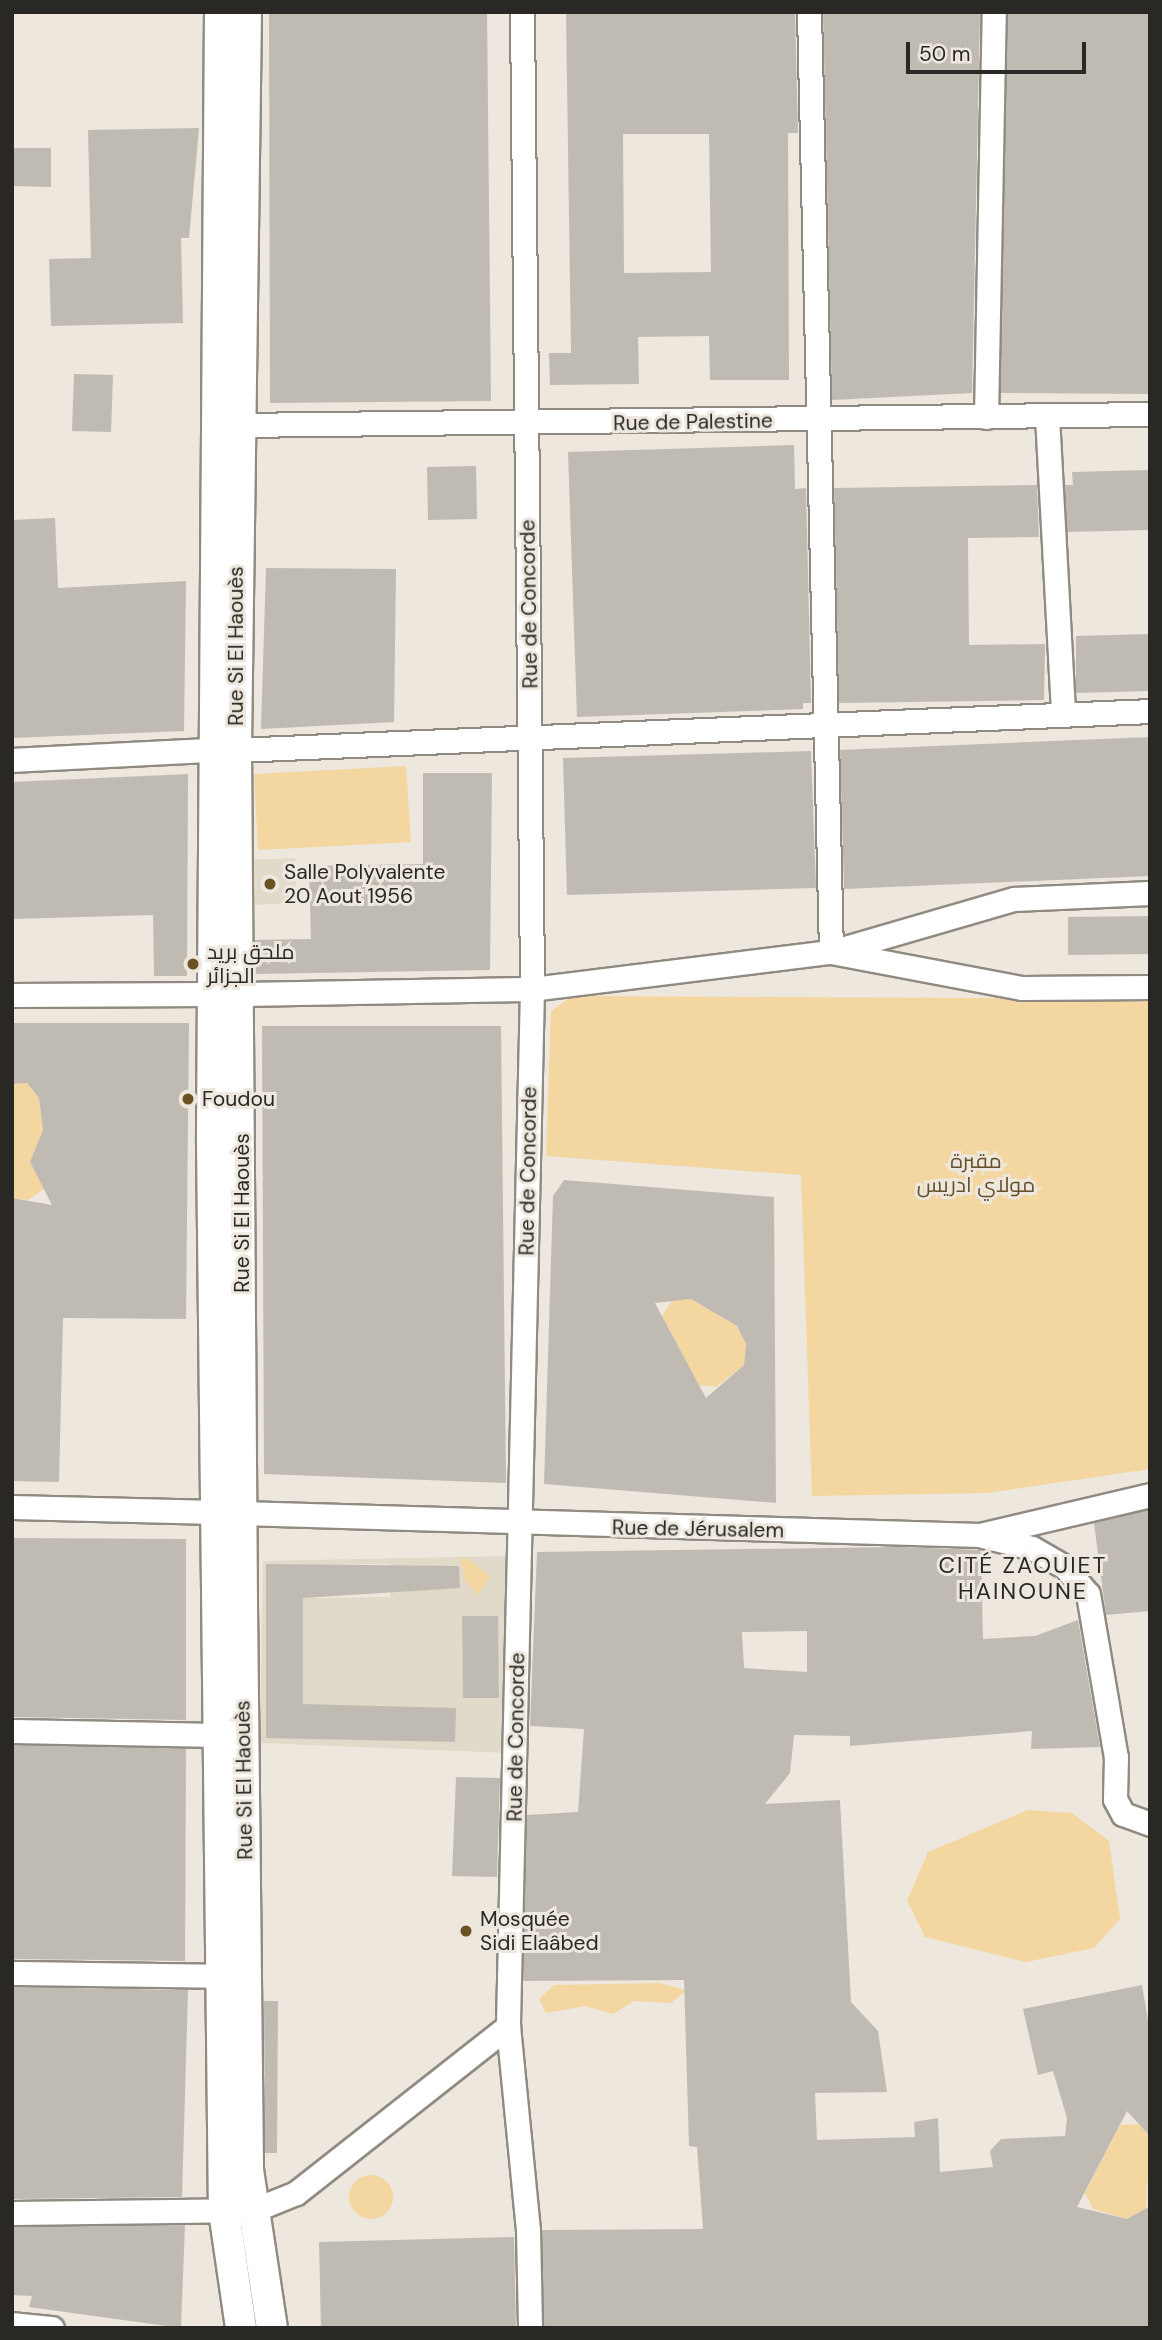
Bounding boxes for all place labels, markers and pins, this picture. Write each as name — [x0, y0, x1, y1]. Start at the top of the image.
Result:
place label: Salle Polyvalente 20 Aout 1956 — [284, 859, 445, 909]
marker: Salle Polyvalente 20 Aout 1956 — [262, 876, 278, 892]
place label: ملحق بريد الجزائر — [207, 939, 294, 989]
marker: ملحق بريد الجزائر — [185, 956, 201, 972]
place label: Foudou — [202, 1086, 275, 1112]
marker: Foudou — [180, 1091, 196, 1107]
place label: Mosquée Sidi Elaâbed — [480, 1906, 599, 1956]
marker: Mosquée Sidi Elaâbed — [458, 1923, 474, 1939]

